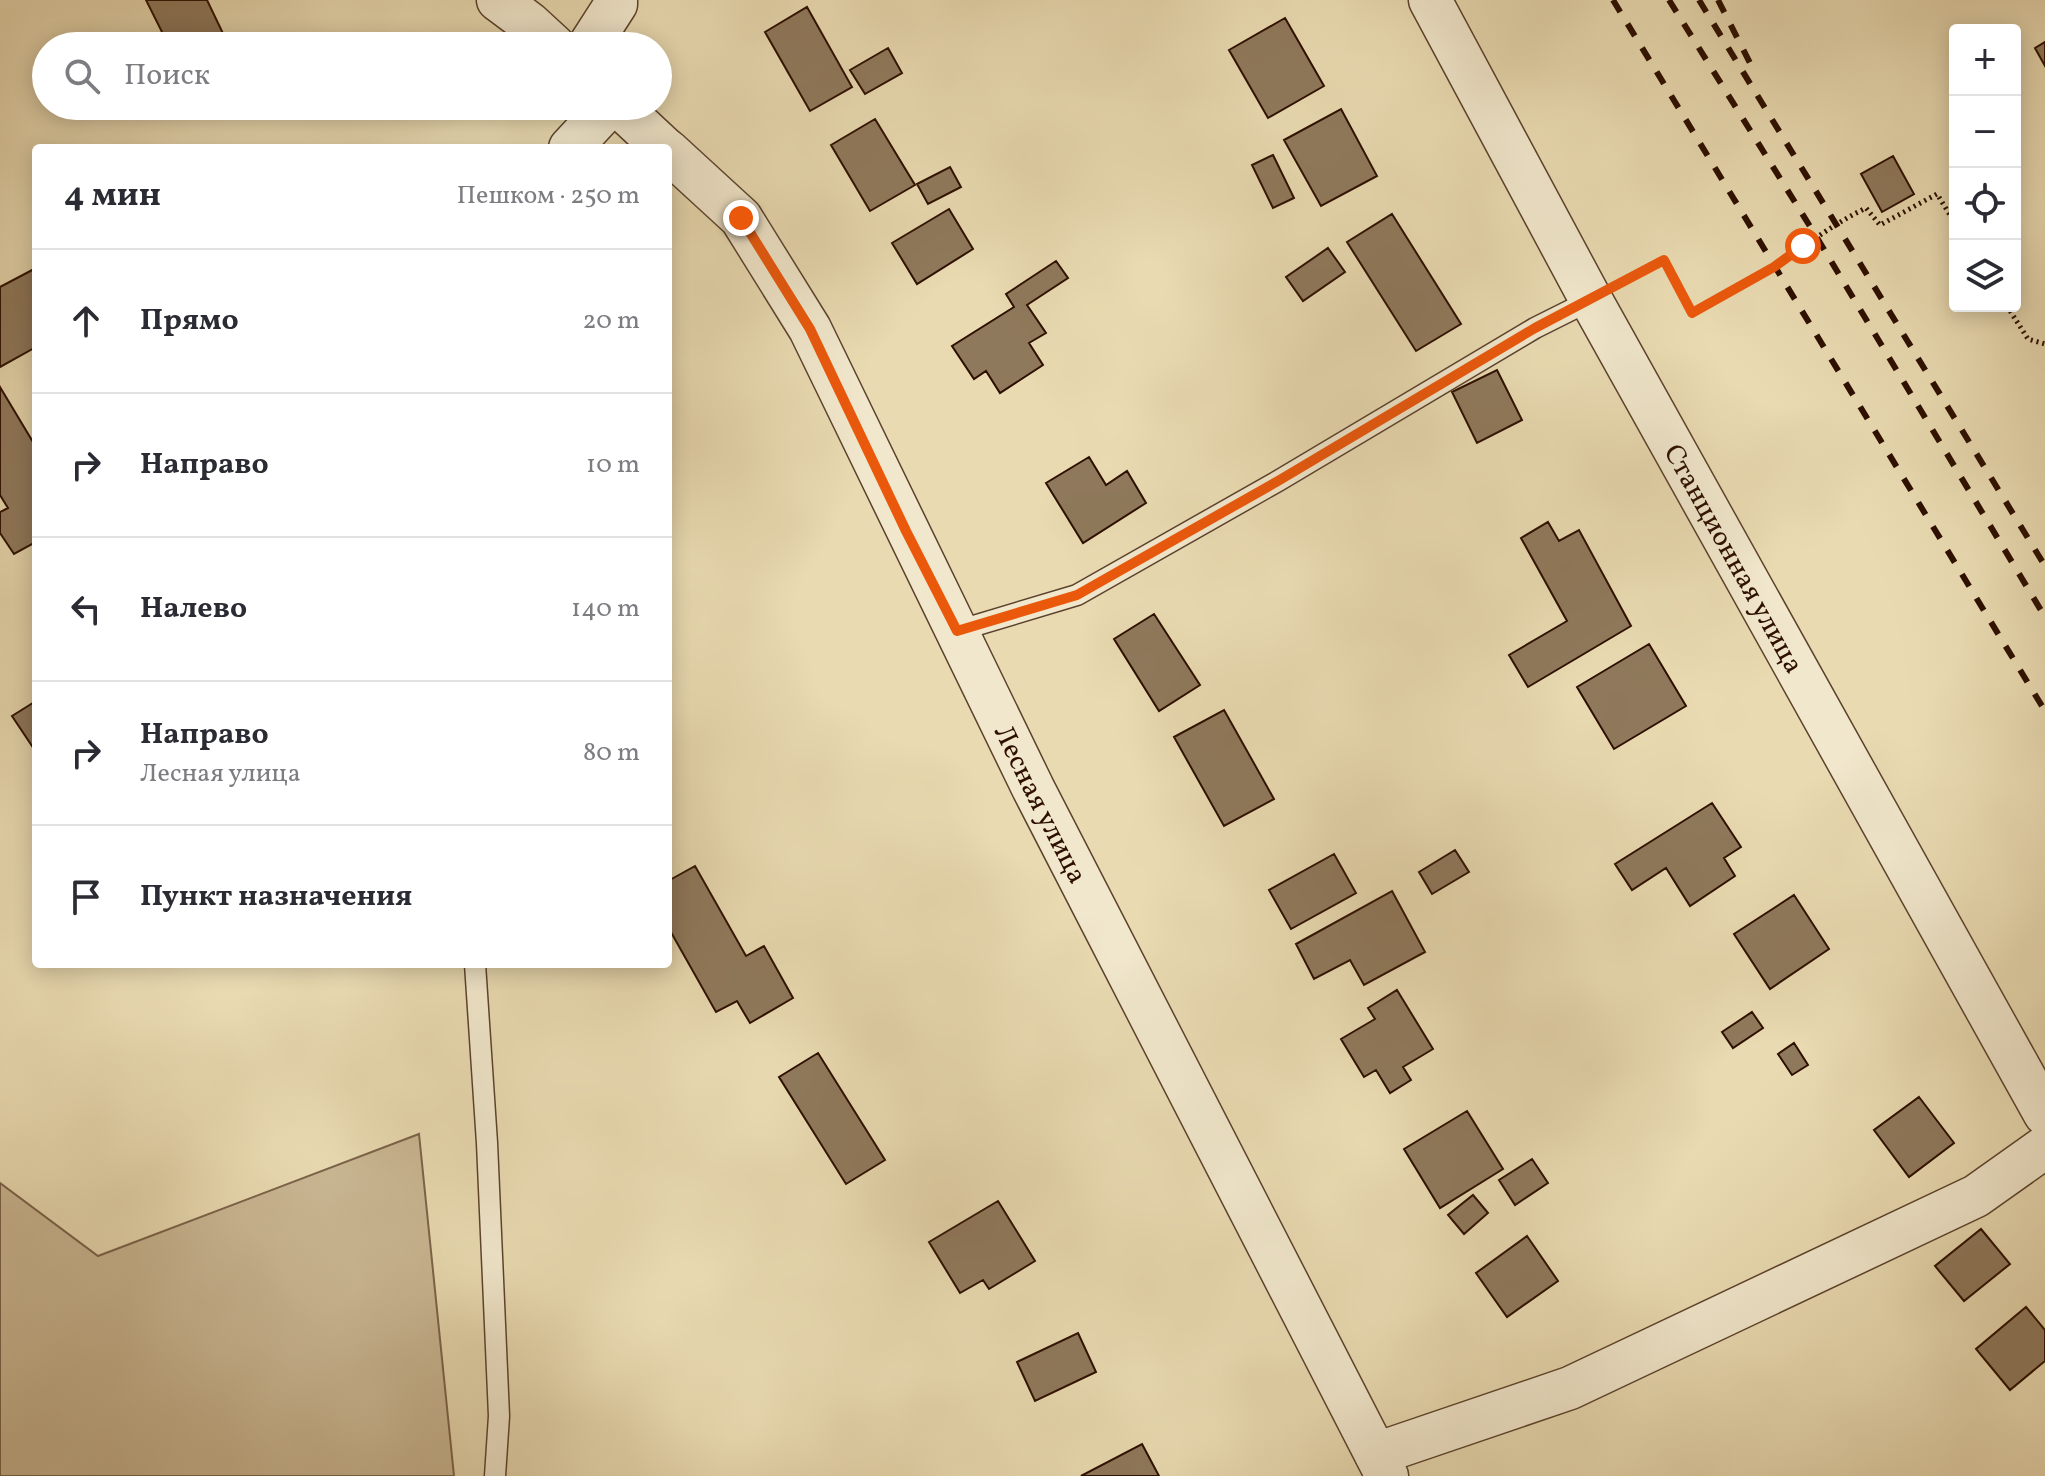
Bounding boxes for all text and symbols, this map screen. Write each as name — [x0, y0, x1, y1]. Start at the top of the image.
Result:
map controls — [1949, 24, 2021, 312]
button: + — [1949, 24, 2021, 96]
search box — [32, 32, 672, 120]
icon: search — [60, 54, 104, 98]
text: Поиск — [124, 55, 210, 97]
button: − — [1949, 96, 2021, 168]
button: locate — [1949, 168, 2021, 240]
text: 4 мин — [64, 173, 161, 220]
text: Пешком · 250 m — [457, 178, 640, 214]
route end — [723, 200, 759, 236]
route start — [1785, 228, 1821, 264]
button: layers — [1949, 240, 2021, 312]
icon: ahead — [64, 299, 108, 343]
text: Прямо — [140, 300, 239, 342]
text: 20 m — [582, 303, 640, 339]
street label: Станционная улица — [1653, 438, 1812, 681]
icon: right — [64, 443, 108, 487]
text: Направо — [140, 444, 269, 486]
text: 10 m — [586, 447, 640, 483]
icon: left — [64, 587, 108, 631]
text: Налево — [140, 588, 247, 630]
text: 140 m — [571, 591, 640, 627]
text: Направо — [140, 714, 269, 756]
street label: Лесная улица — [983, 719, 1096, 891]
icon: right — [64, 731, 108, 775]
text: 80 m — [583, 735, 640, 771]
text: Лесная улица — [140, 756, 301, 792]
icon: arrive — [64, 875, 108, 919]
text: Пункт назначения — [140, 876, 412, 918]

